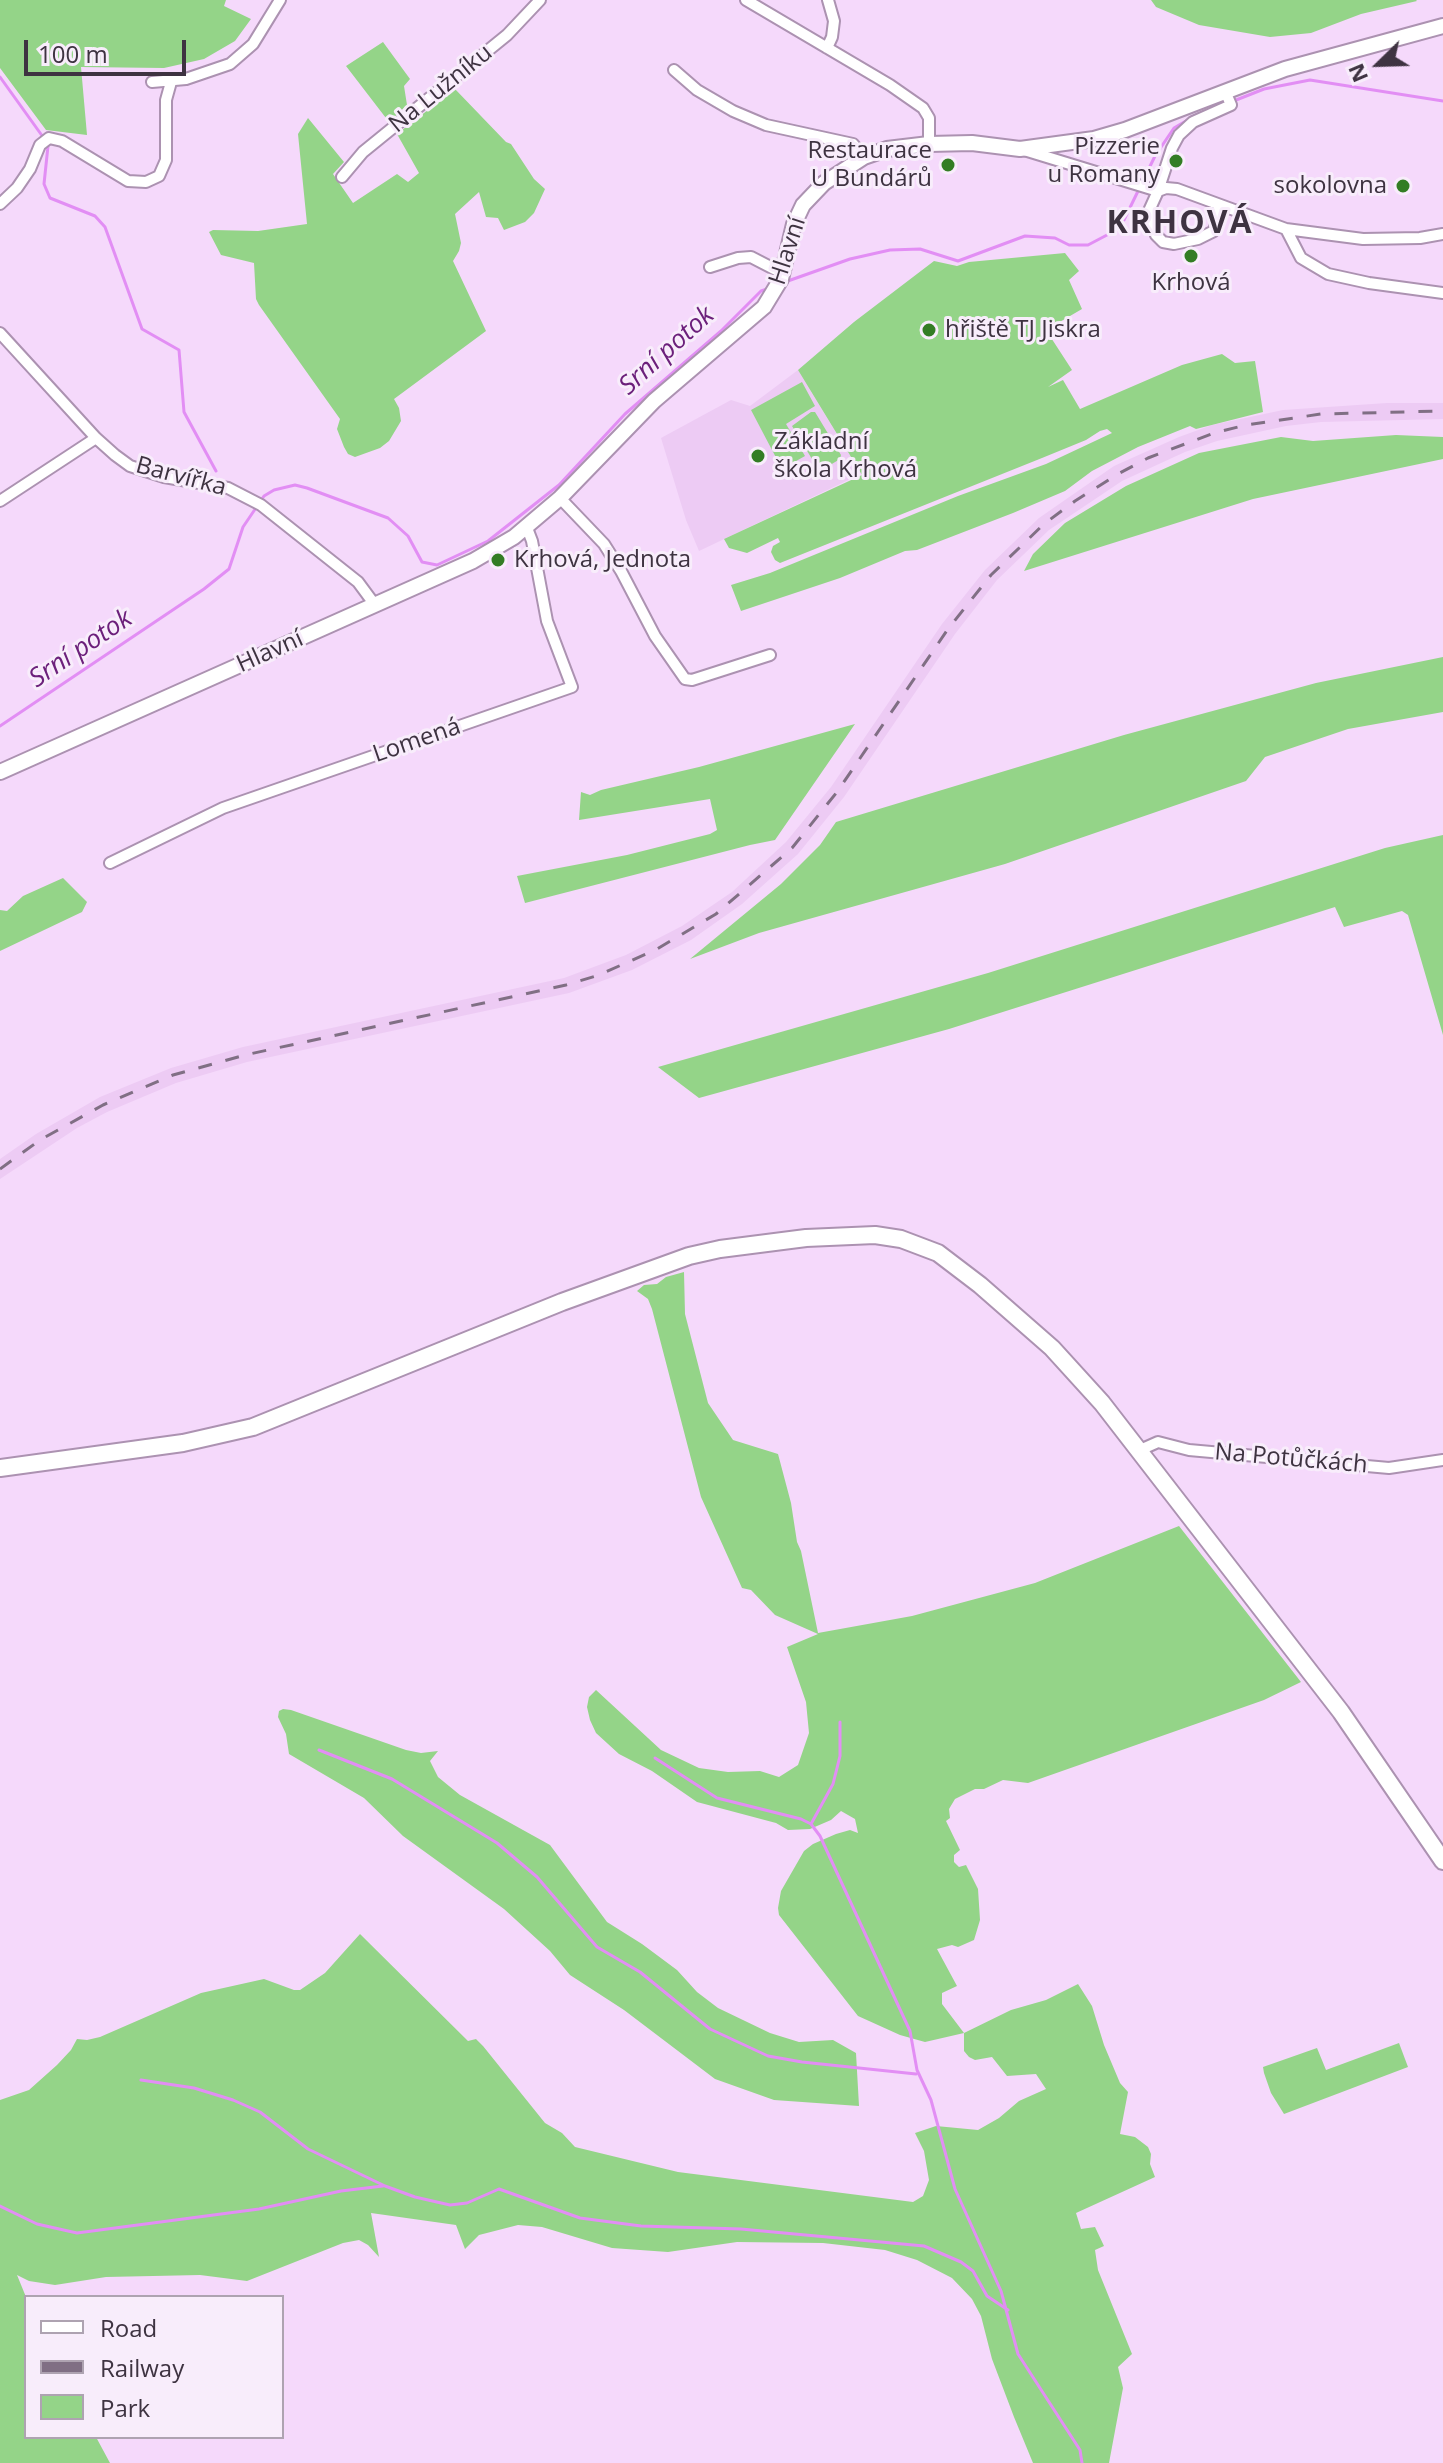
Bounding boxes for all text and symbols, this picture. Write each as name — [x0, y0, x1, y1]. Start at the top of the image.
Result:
scale bar — [28, 24, 190, 74]
north arrow — [1339, 24, 1419, 104]
text: 100 m — [38, 37, 108, 70]
street label: Na Lužníku — [384, 39, 498, 139]
text: N — [1340, 59, 1374, 87]
place label: Pizzerie u Romany — [1048, 133, 1160, 189]
place label: Restaurace U Bundárů — [808, 137, 932, 193]
marker: Pizzerie u Romany — [1167, 152, 1185, 170]
marker: Restaurace U Bundárů — [939, 156, 957, 174]
place label: sokolovna — [1274, 172, 1387, 200]
marker: sokolovna — [1394, 177, 1412, 195]
district label: KRHOVÁ — [1106, 205, 1254, 243]
street label: Hlavní — [764, 213, 812, 289]
marker: Krhová — [1182, 247, 1200, 265]
place label: Krhová — [1152, 269, 1230, 297]
water label: Srní potok — [613, 300, 721, 402]
place label: hřiště TJ Jiskra — [945, 316, 1101, 344]
marker: hřiště TJ Jiskra — [920, 321, 938, 339]
place label: Základní škola Krhová — [774, 428, 917, 484]
marker: Základní škola Krhová — [749, 447, 767, 465]
street label: Barvířka — [133, 451, 229, 503]
place label: Krhová, Jednota — [514, 546, 691, 574]
marker: Krhová, Jednota — [489, 551, 507, 569]
water label: Srní potok — [24, 603, 138, 695]
street label: Hlavní — [232, 625, 308, 679]
street label: Lomená — [369, 713, 465, 769]
street label: Na Potůčkách — [1213, 1438, 1369, 1480]
legend — [24, 2295, 284, 2439]
text: Road — [100, 2311, 157, 2344]
text: Railway — [100, 2351, 184, 2384]
text: Park — [100, 2391, 150, 2424]

